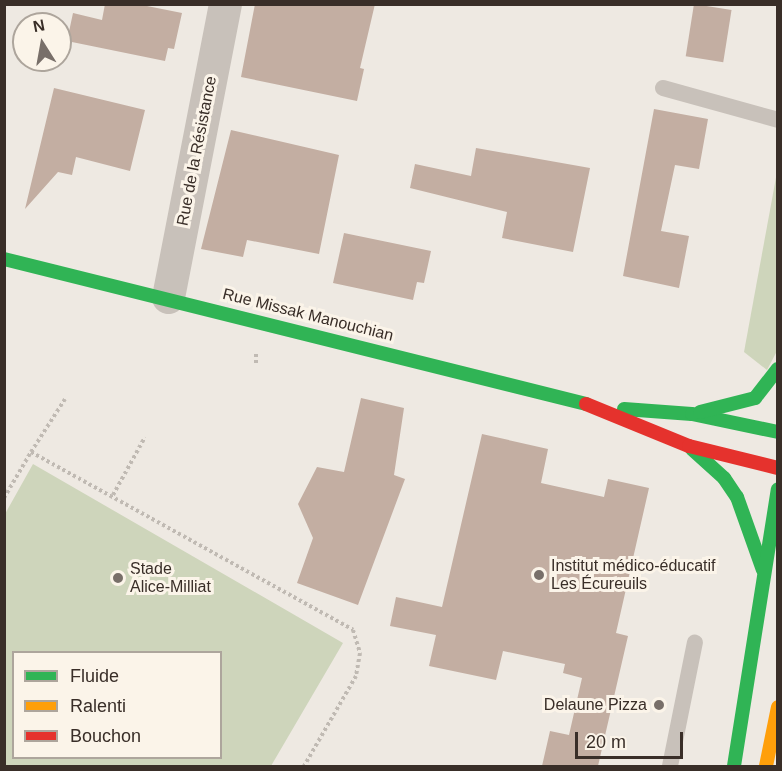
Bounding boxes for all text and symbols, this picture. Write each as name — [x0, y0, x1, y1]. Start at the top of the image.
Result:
north arrow — [12, 12, 72, 72]
text: N — [32, 16, 46, 35]
street label: Rue de la Résistance — [173, 75, 221, 227]
street label: Rue Missak Manouchian — [221, 284, 395, 346]
place label: Institut médico-éducatif Les Écureuils — [551, 556, 716, 594]
place label: Stade Alice-Milliat — [130, 559, 211, 597]
marker: Institut médico-éducatif Les Écureuils — [532, 568, 546, 582]
marker: Stade Alice-Milliat — [111, 571, 125, 585]
legend — [12, 651, 222, 759]
text: Fluide — [70, 666, 119, 686]
place label: Delaune Pizza — [544, 695, 647, 715]
text: Ralenti — [70, 696, 126, 716]
marker: Delaune Pizza — [652, 698, 666, 712]
scale bar — [578, 720, 686, 758]
text: Bouchon — [70, 726, 141, 746]
text: 20 m — [586, 732, 626, 752]

